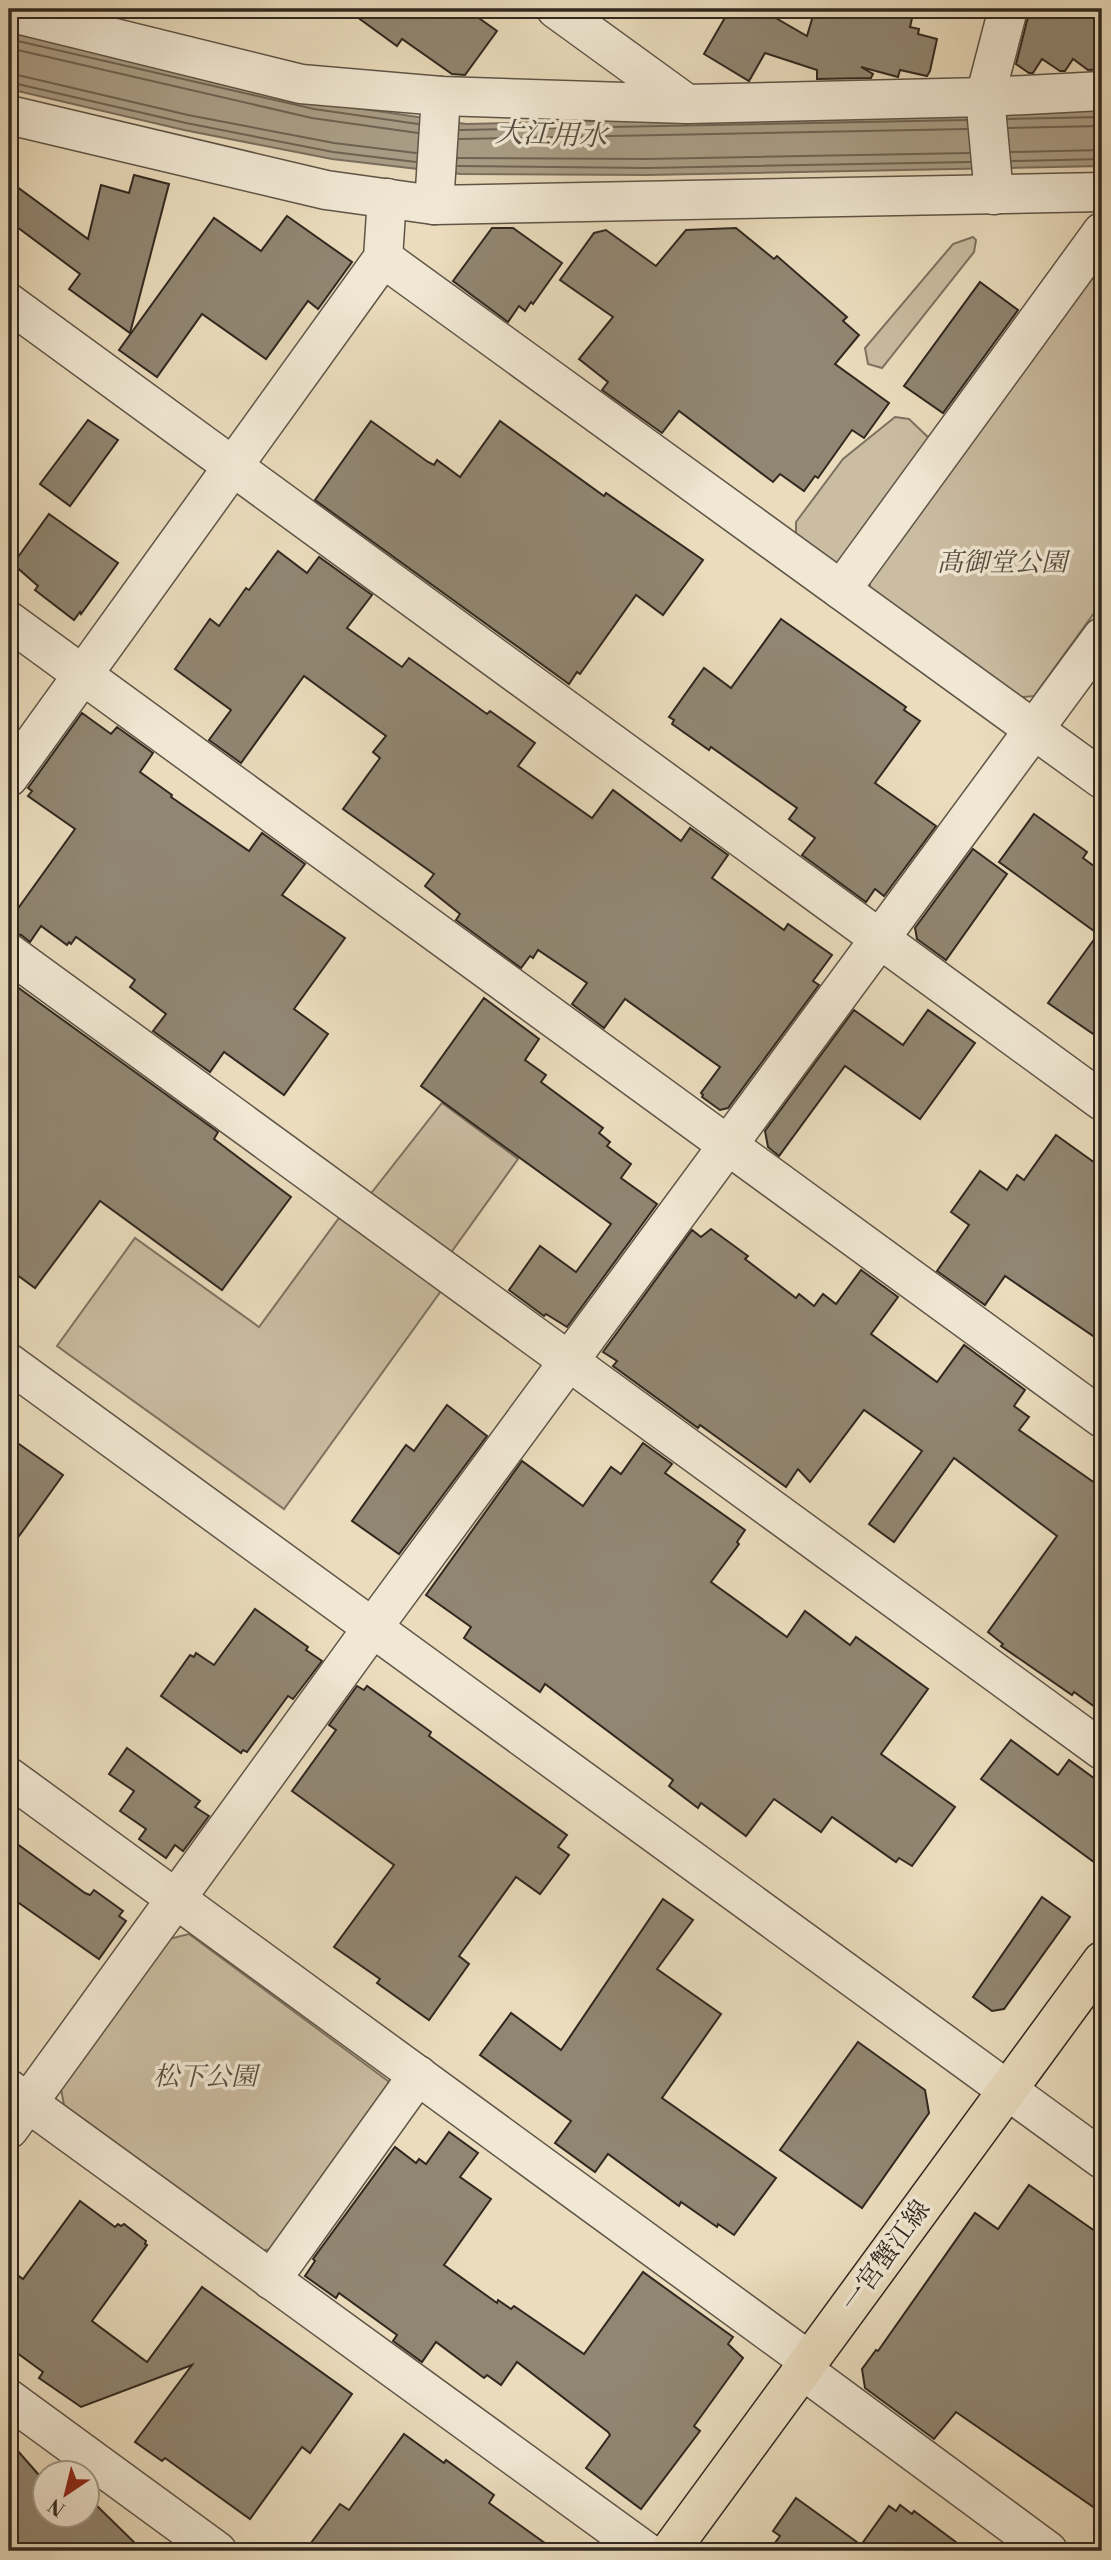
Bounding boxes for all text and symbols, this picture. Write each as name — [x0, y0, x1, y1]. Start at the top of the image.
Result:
water label: 大江用水 — [494, 116, 611, 155]
park label: 髙御堂公園 — [937, 547, 1071, 579]
park label: 松下公園 — [153, 2061, 261, 2093]
street label: 一宮蟹江線 — [835, 2194, 937, 2318]
north arrow — [32, 2458, 102, 2528]
text: N — [44, 2493, 70, 2521]

